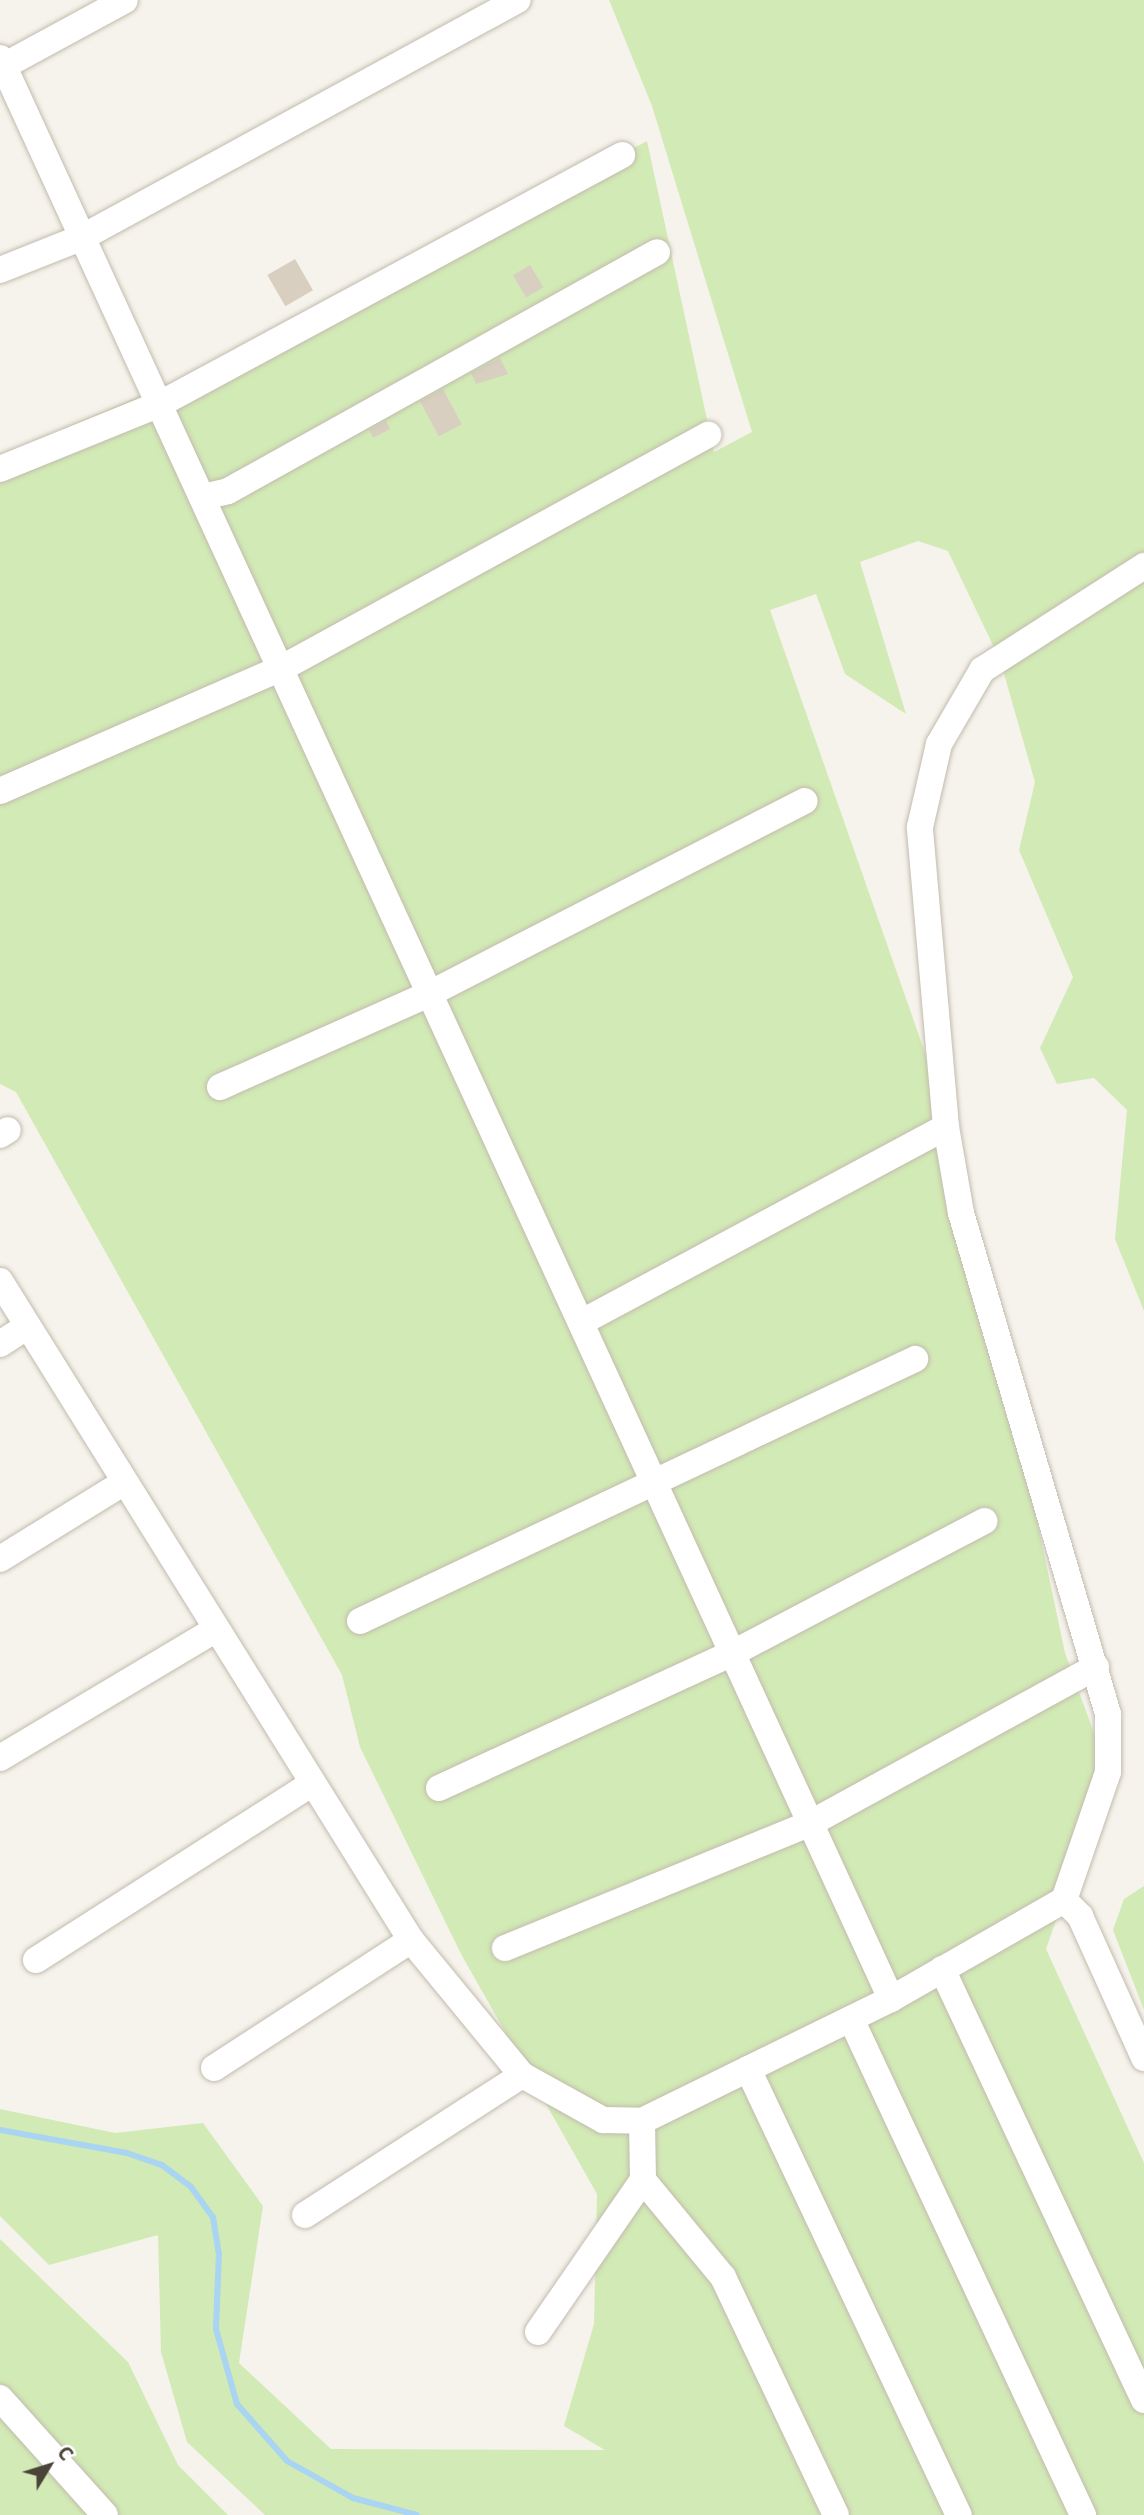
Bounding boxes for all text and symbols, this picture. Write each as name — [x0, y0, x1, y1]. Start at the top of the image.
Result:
north arrow — [14, 2431, 84, 2501]
text: С — [52, 2440, 80, 2466]

